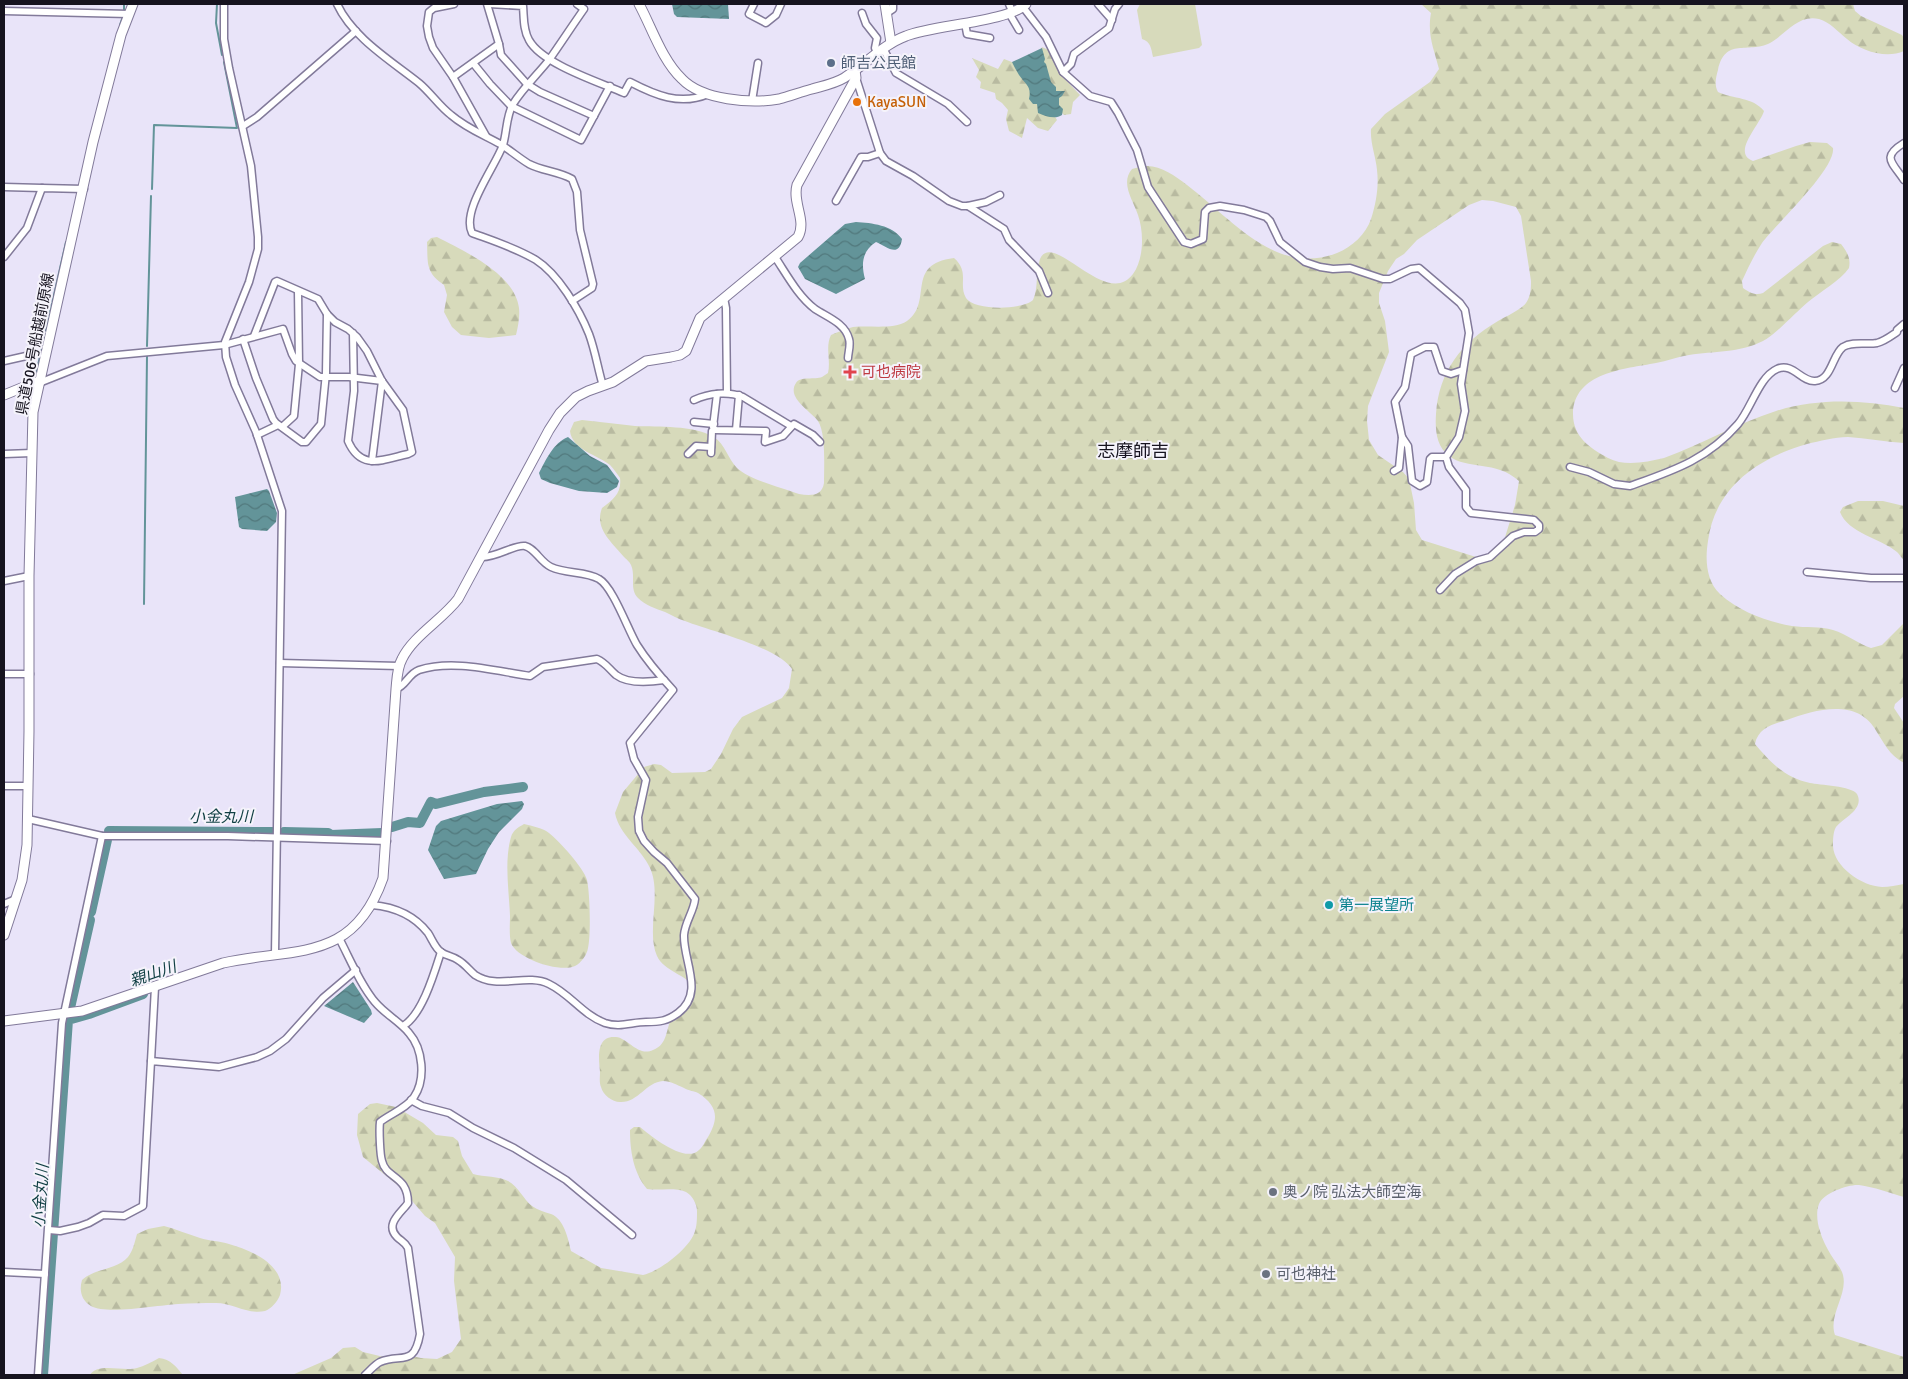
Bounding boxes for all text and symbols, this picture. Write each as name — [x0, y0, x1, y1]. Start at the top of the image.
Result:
place label: 師吉公民館 — [841, 54, 916, 72]
marker: 師吉公民館 — [825, 57, 837, 69]
place label: KayaSUN — [867, 93, 926, 111]
marker: KayaSUN — [851, 96, 863, 108]
street label: 県道506号船越前原線 — [12, 271, 58, 417]
place label: 可也病院 — [861, 363, 921, 381]
marker: 可也病院 — [843, 365, 857, 379]
district label: 志摩師吉 — [1097, 440, 1169, 462]
water label: 小金丸川 — [189, 807, 255, 827]
place label: 第一展望所 — [1339, 896, 1414, 914]
marker: 第一展望所 — [1323, 899, 1335, 911]
water label: 親山川 — [127, 956, 181, 991]
water label: 小金丸川 — [29, 1161, 53, 1229]
place label: 奥ノ院 弘法大師空海 — [1283, 1183, 1421, 1201]
marker: 奥ノ院 弘法大師空海 — [1267, 1186, 1279, 1198]
place label: 可也神社 — [1276, 1265, 1336, 1283]
marker: 可也神社 — [1260, 1268, 1272, 1280]

